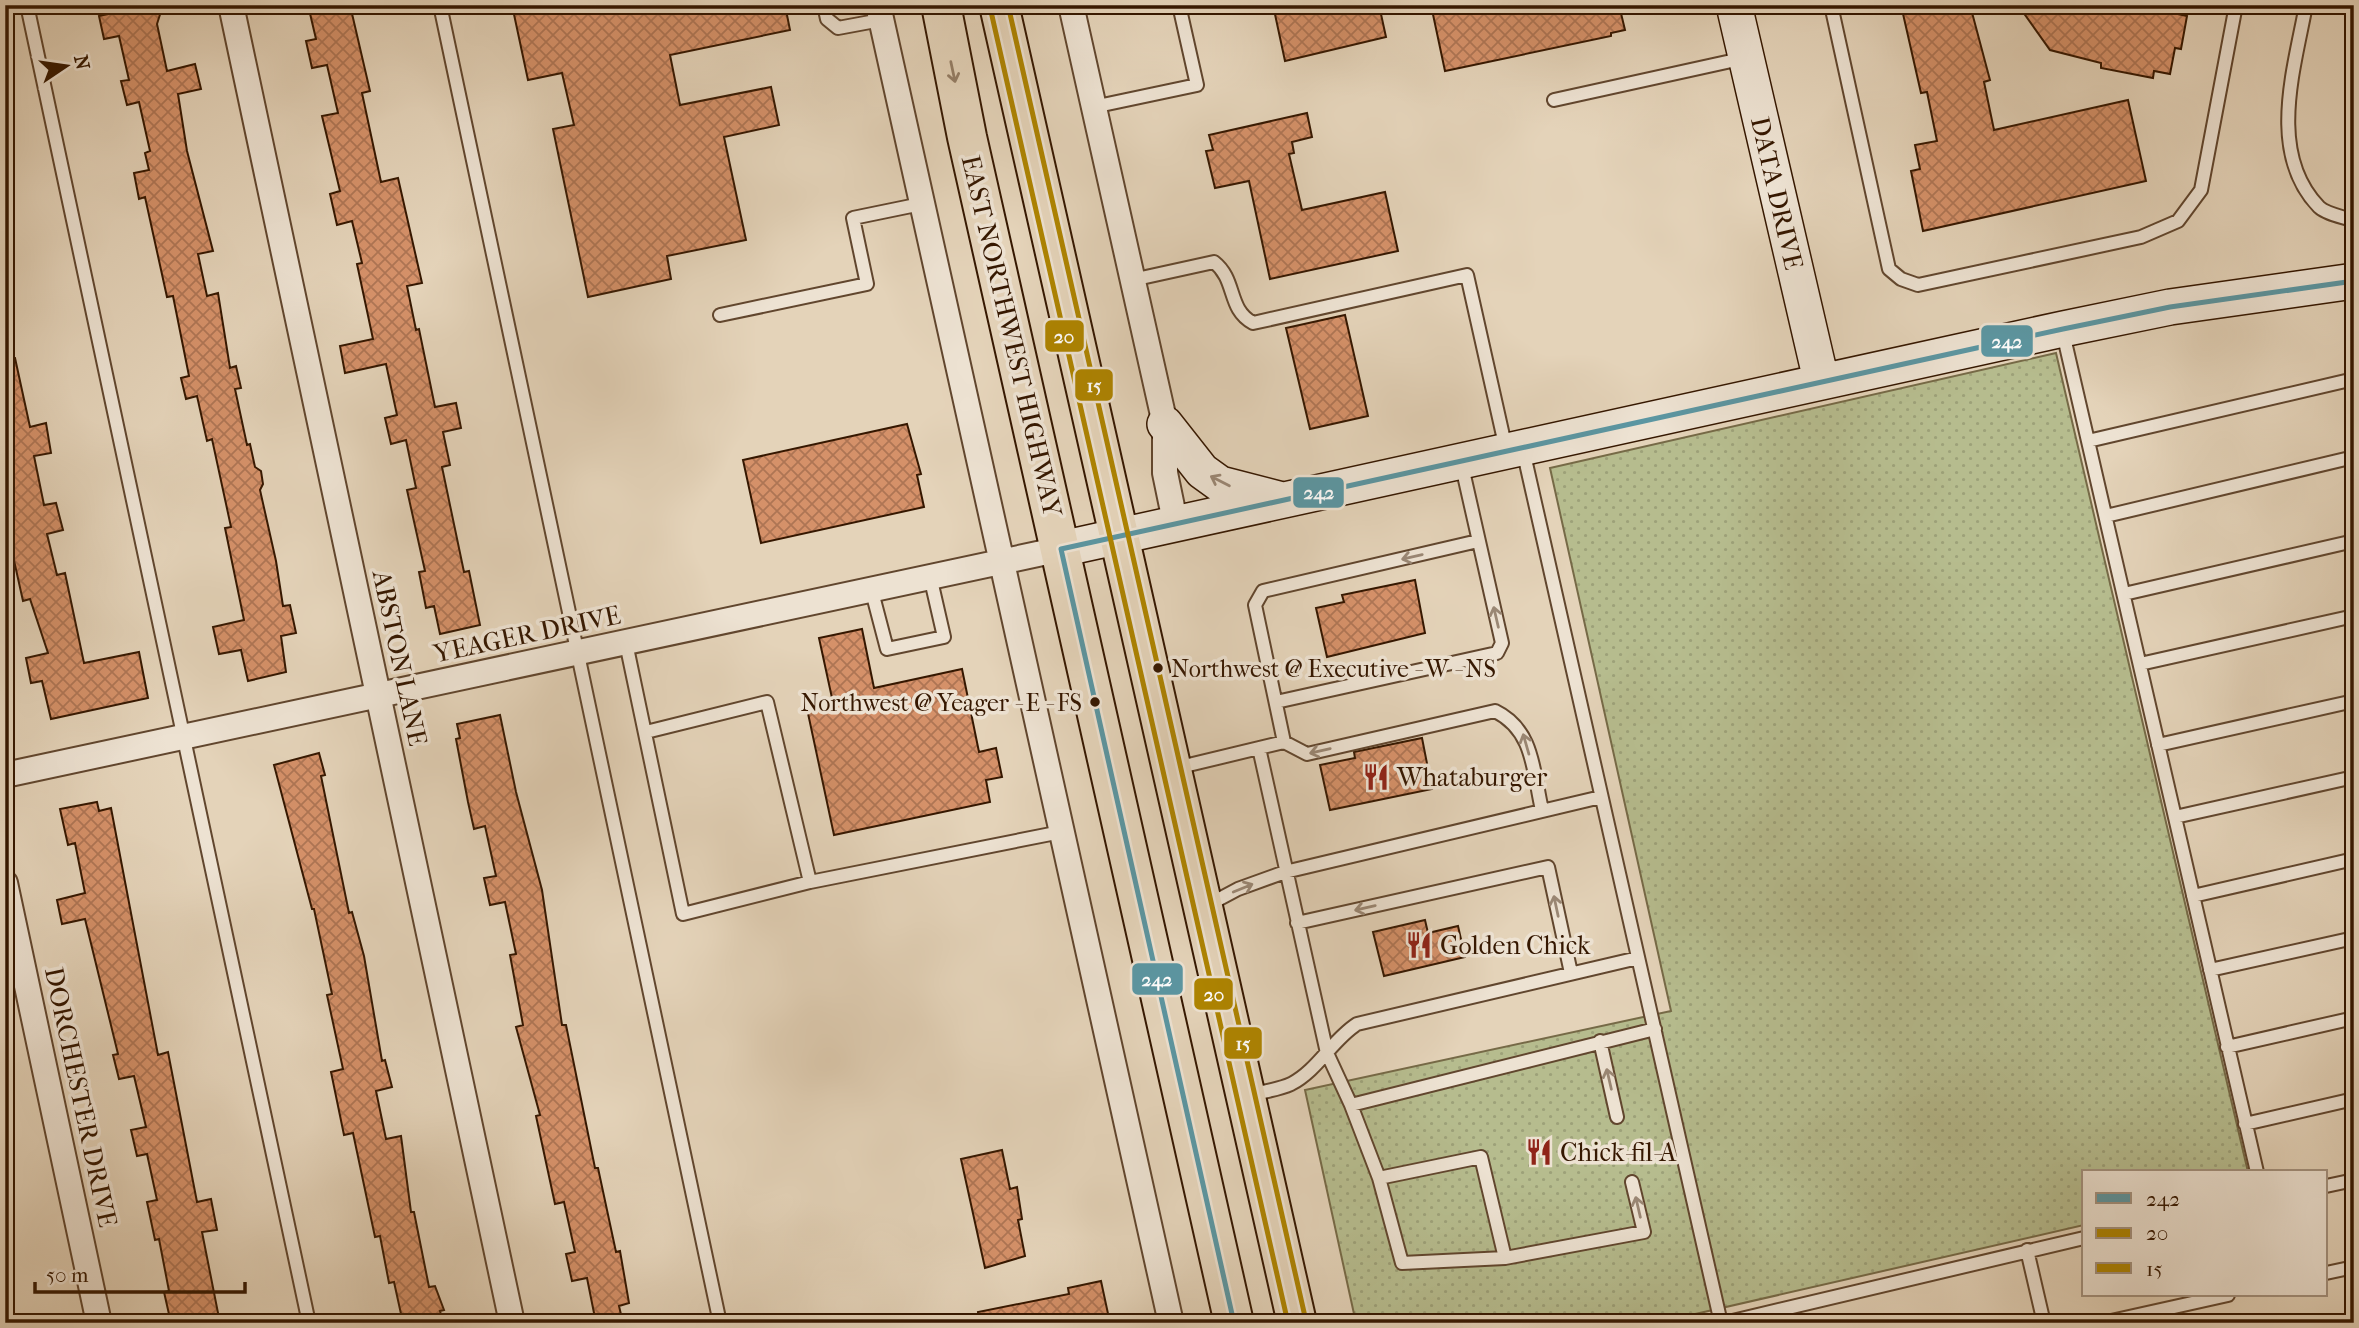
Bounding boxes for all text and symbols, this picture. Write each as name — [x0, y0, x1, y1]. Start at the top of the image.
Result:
north arrow — [32, 32, 102, 102]
text: N — [69, 53, 94, 72]
one-way arrow — [947, 60, 961, 83]
street label: DATA DRIVE — [1744, 114, 1809, 273]
street label: EAST NORTHWEST HIGHWAY — [955, 152, 1069, 521]
line badge: 20 — [1044, 319, 1085, 353]
line badge: 242 — [1980, 324, 2034, 358]
text: 20 — [1054, 326, 1074, 348]
text: 242 — [1992, 331, 2023, 353]
line badge: 15 — [1074, 368, 1114, 402]
text: 15 — [1087, 375, 1101, 397]
one-way arrow — [1209, 474, 1230, 487]
line badge: 242 — [1292, 476, 1345, 509]
text: 242 — [1304, 482, 1335, 504]
one-way arrow — [1401, 550, 1424, 564]
street label: ABSTON LANE — [366, 566, 433, 749]
street label: YEAGER DRIVE — [430, 600, 623, 670]
one-way arrow — [1489, 606, 1502, 629]
place label: Northwest @ Executive - W - NS — [1171, 655, 1496, 683]
marker: Northwest @ Executive - W - NS — [1151, 661, 1165, 675]
place label: Northwest @ Yeager - E - FS — [801, 689, 1082, 717]
marker: Northwest @ Yeager - E - FS — [1088, 695, 1102, 709]
one-way arrow — [1518, 733, 1531, 755]
one-way arrow — [1309, 745, 1332, 758]
restaurant icon: Whataburger — [1361, 762, 1391, 792]
place label: Whataburger — [1396, 762, 1547, 793]
one-way arrow — [1232, 880, 1253, 893]
one-way arrow — [1549, 895, 1563, 918]
one-way arrow — [1354, 902, 1377, 915]
restaurant icon: Golden Chick — [1404, 930, 1434, 960]
place label: Golden Chick — [1440, 930, 1591, 961]
line badge: 242 — [1131, 962, 1184, 996]
street label: DORCHESTER DRIVE — [38, 964, 123, 1230]
text: 242 — [1142, 969, 1173, 991]
line badge: 20 — [1193, 977, 1234, 1011]
text: 20 — [1204, 984, 1224, 1006]
line badge: 15 — [1223, 1026, 1263, 1060]
text: 15 — [1236, 1033, 1250, 1055]
one-way arrow — [1602, 1068, 1615, 1091]
restaurant icon: Chick-fil-A — [1524, 1137, 1554, 1167]
place label: Chick-fil-A — [1560, 1137, 1678, 1168]
legend — [2082, 1170, 2328, 1296]
text: 242 — [2146, 1187, 2180, 1211]
one-way arrow — [1631, 1196, 1644, 1219]
text: 20 — [2146, 1221, 2168, 1245]
scale bar — [35, 1251, 245, 1295]
text: 15 — [2146, 1257, 2163, 1281]
text: 50 m — [46, 1263, 89, 1287]

